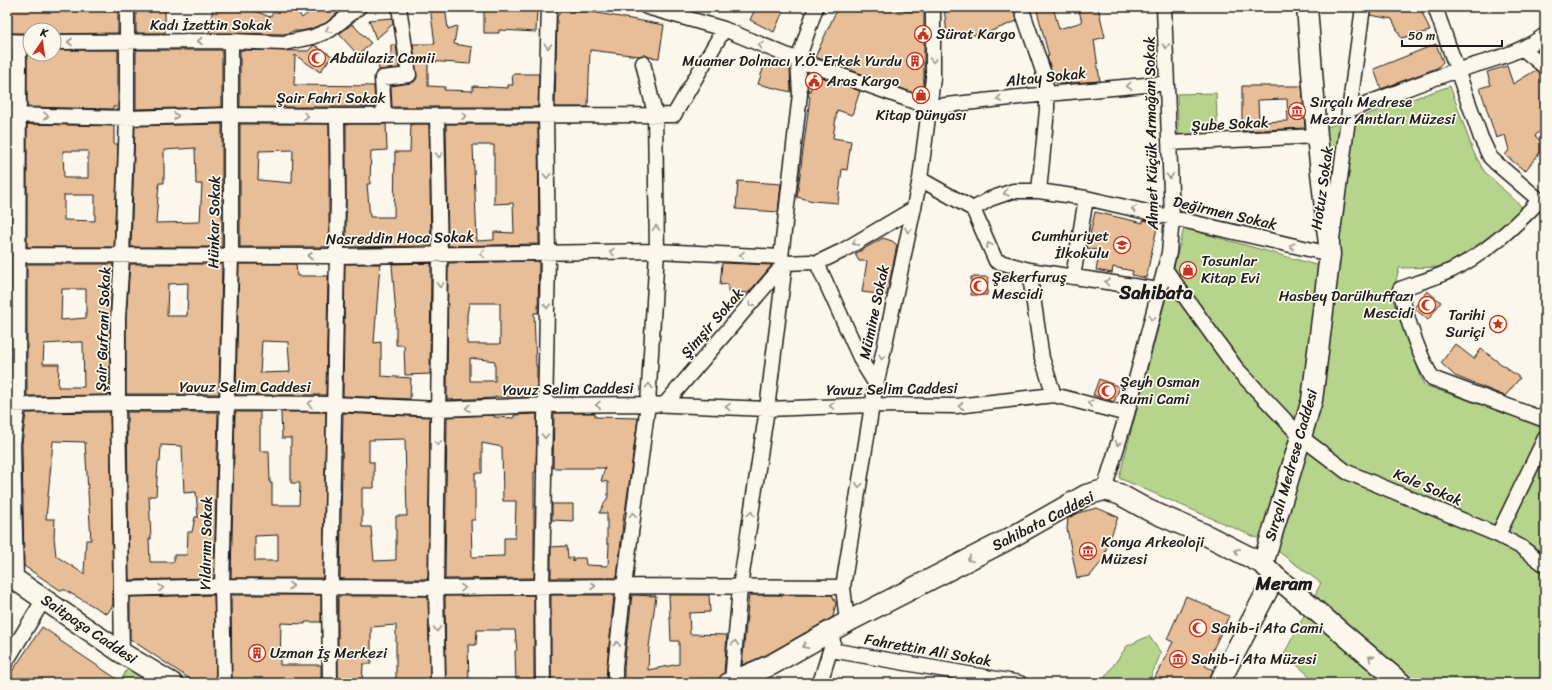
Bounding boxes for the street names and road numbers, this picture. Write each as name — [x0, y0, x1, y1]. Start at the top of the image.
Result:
street label: Kadı İzettin Sokak — [150, 12, 273, 38]
street label: Ahmet Küçük Armağan Sokak — [1136, 36, 1166, 231]
street label: Altay Sokak — [1004, 60, 1087, 94]
street label: Şair Fahri Sokak — [276, 85, 386, 111]
street label: Şube Sokak — [1191, 109, 1269, 139]
street label: Hotuz Sokak — [1303, 143, 1341, 231]
street label: Hünkar Sokak — [200, 175, 228, 269]
street label: Değirmen Sokak — [1171, 188, 1280, 238]
street label: Nasreddin Hoca Sokak — [326, 224, 474, 252]
street label: Mümine Sokak — [851, 261, 897, 362]
street label: Şair Gufrani Sokak — [88, 266, 118, 392]
street label: Şimşir Sokak — [674, 281, 751, 364]
street label: Yavuz Selim Caddesi — [179, 374, 312, 400]
street label: Yavuz Selim Caddesi — [502, 375, 635, 403]
street label: Yavuz Selim Caddesi — [826, 375, 959, 403]
street label: Sırçalı Medrese Caddesi — [1257, 385, 1325, 544]
street label: Kale Sokak — [1389, 461, 1467, 513]
street label: Sahibata Caddesi — [987, 484, 1100, 558]
street label: Yıldırım Sokak — [192, 496, 220, 590]
street label: Saitpaşa Caddesi — [35, 587, 143, 671]
street label: Fahrettin Ali Sokak — [862, 626, 994, 674]

